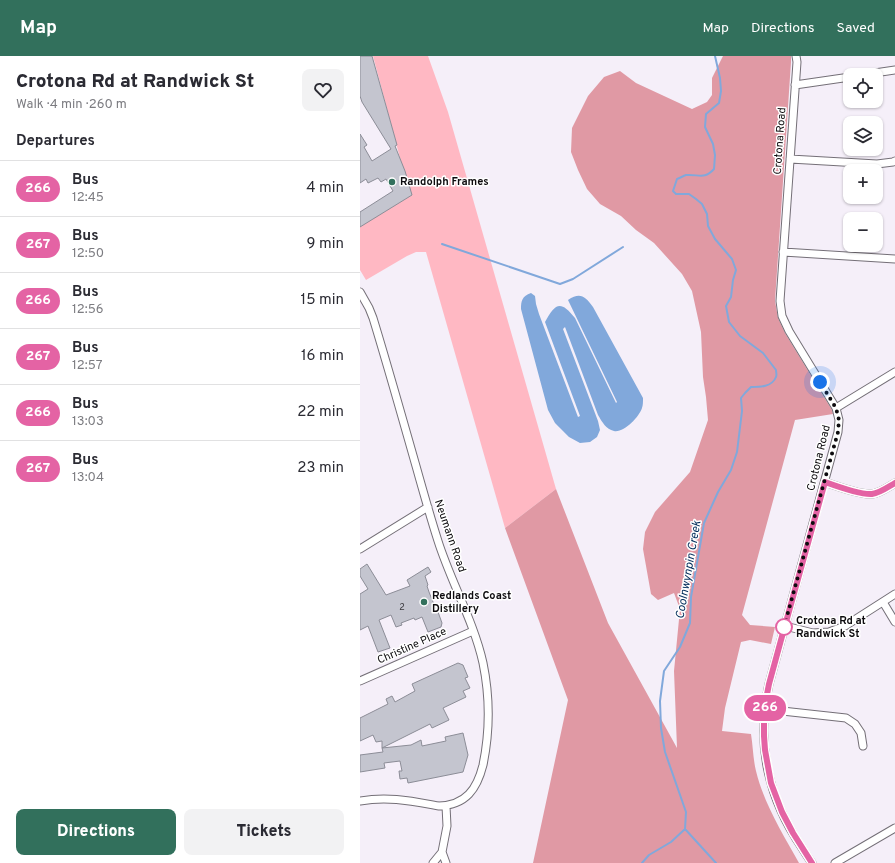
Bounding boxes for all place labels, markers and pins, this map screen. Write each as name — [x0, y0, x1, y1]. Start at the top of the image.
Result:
place label: Randolph Frames — [400, 175, 489, 189]
marker: Randolph Frames — [387, 177, 397, 187]
place label: Redlands Coast Distillery — [432, 589, 511, 616]
marker: Redlands Coast Distillery — [419, 597, 429, 607]
place label: Crotona Rd at Randwick St — [796, 614, 866, 641]
marker: Crotona Rd at Randwick St — [775, 618, 793, 636]

